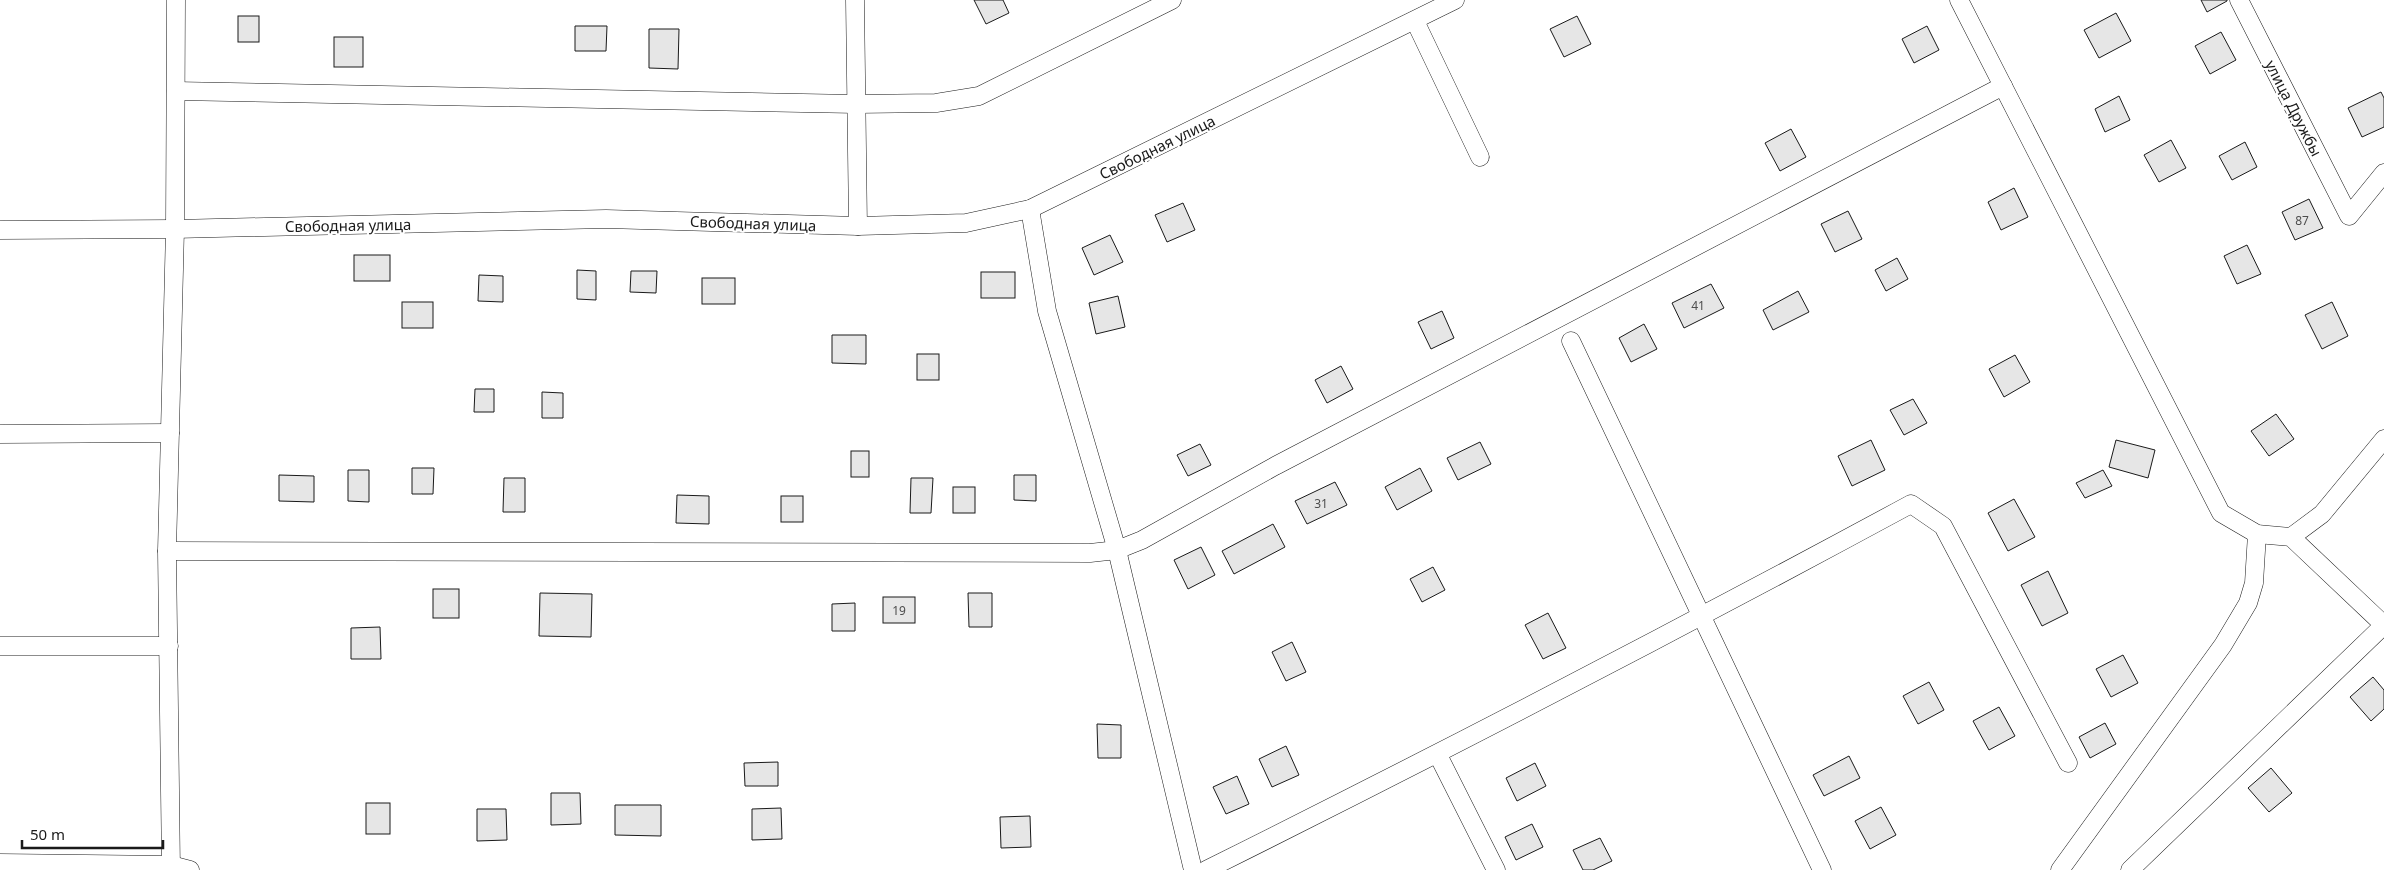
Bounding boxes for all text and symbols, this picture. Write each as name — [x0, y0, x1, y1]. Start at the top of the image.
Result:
street label: улица Дружбы — [2261, 57, 2327, 159]
street label: Свободная улица — [1096, 110, 1218, 184]
street label: Свободная улица — [689, 211, 817, 235]
house number: 87 — [2295, 212, 2309, 229]
street label: Свободная улица — [285, 214, 411, 236]
house number: 41 — [1691, 297, 1705, 314]
house number: 31 — [1314, 495, 1328, 512]
house number: 19 — [892, 602, 906, 619]
scale bar — [22, 818, 164, 850]
text: 50 m — [30, 824, 65, 844]

